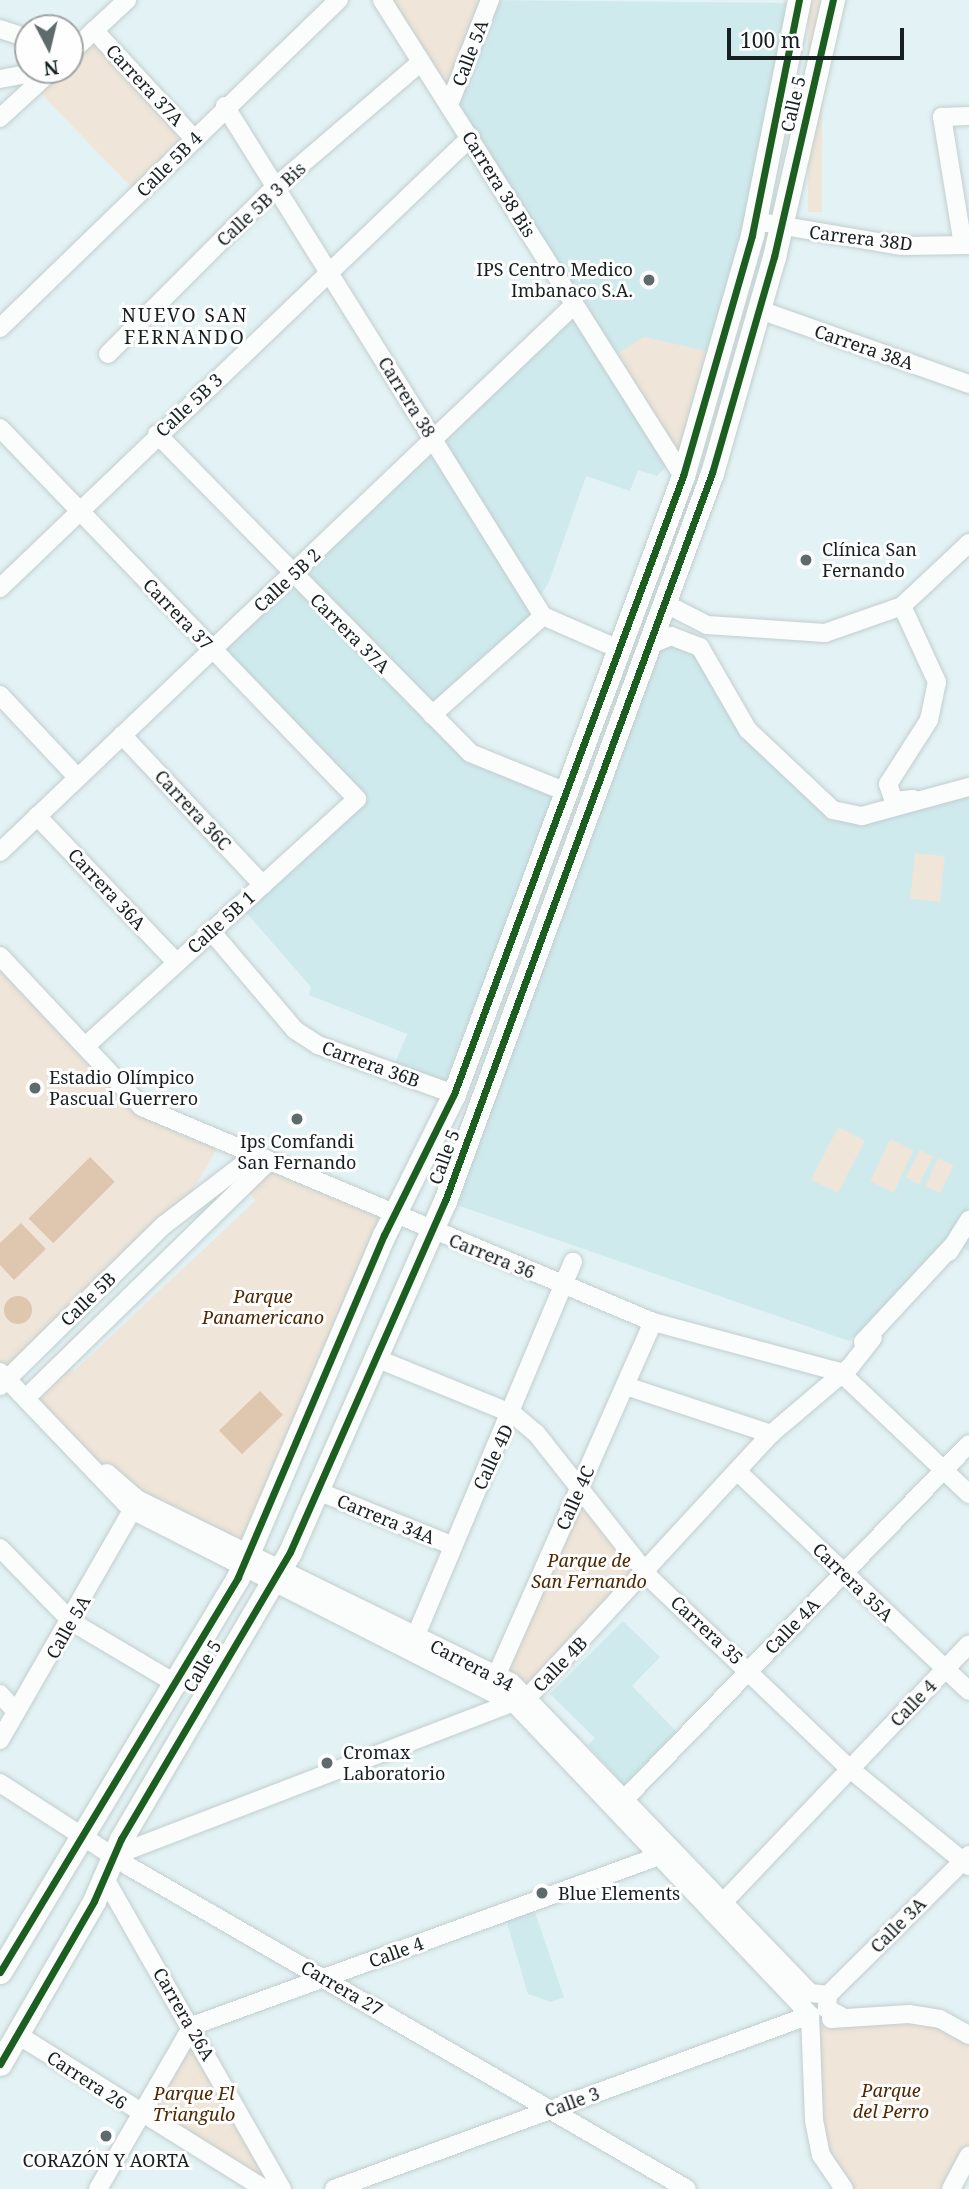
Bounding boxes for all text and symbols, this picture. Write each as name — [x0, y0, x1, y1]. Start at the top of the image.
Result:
north arrow — [14, 14, 84, 84]
scale bar — [731, 14, 908, 58]
street label: Calle 5A — [447, 17, 493, 89]
text: 100 m — [740, 26, 801, 54]
street label: Carrera 37A — [102, 40, 188, 130]
text: N — [42, 54, 60, 82]
street label: Calle 5 — [776, 74, 810, 134]
street label: Calle 5B 4 — [132, 127, 206, 201]
street label: Carrera 38 Bis — [458, 127, 540, 241]
street label: Calle 5B 3 Bis — [212, 157, 310, 251]
street label: Carrera 38D — [808, 221, 914, 255]
place label: IPS Centro Medico Imbanaco S.A. — [476, 259, 633, 302]
marker: IPS Centro Medico Imbanaco S.A. — [639, 270, 659, 290]
district label: NUEVO SAN FERNANDO — [123, 305, 247, 349]
street label: Carrera 38A — [812, 320, 916, 374]
street label: Carrera 38 — [374, 353, 440, 441]
street label: Calle 5B 3 — [151, 369, 227, 441]
place label: Clínica San Fernando — [822, 539, 917, 582]
street label: Calle 5B 2 — [249, 544, 325, 616]
marker: Clínica San Fernando — [796, 550, 816, 570]
street label: Carrera 37 — [139, 574, 217, 654]
street label: Carrera 37A — [306, 589, 394, 677]
street label: Carrera 36C — [150, 765, 236, 855]
street label: Carrera 36A — [64, 844, 150, 934]
street label: Calle 5B 1 — [183, 886, 259, 958]
street label: Carrera 36B — [319, 1036, 423, 1092]
place label: Estadio Olímpico Pascual Guerrero — [49, 1067, 198, 1110]
marker: Estadio Olímpico Pascual Guerrero — [27, 1080, 43, 1096]
marker: Ips Comfandi San Fernando — [287, 1109, 307, 1129]
street label: Calle 5 — [424, 1127, 464, 1187]
place label: Ips Comfandi San Fernando — [237, 1131, 357, 1174]
street label: Carrera 36 — [446, 1229, 538, 1283]
street label: Calle 5B — [56, 1267, 120, 1331]
park label: Parque Panamericano — [202, 1286, 324, 1328]
street label: Calle 4D — [468, 1421, 518, 1493]
street label: Calle 4C — [551, 1463, 599, 1533]
street label: Carrera 34A — [334, 1490, 438, 1548]
street label: Carrera 35A — [808, 1538, 898, 1626]
park label: Parque de San Fernando — [531, 1550, 647, 1592]
street label: Carrera 35 — [666, 1591, 748, 1669]
street label: Calle 5A — [41, 1592, 95, 1662]
street label: Calle 4A — [760, 1594, 824, 1658]
street label: Calle 4B — [528, 1632, 592, 1696]
street label: Carrera 34 — [427, 1635, 517, 1695]
street label: Calle 5 — [178, 1636, 226, 1696]
street label: Calle 4 — [886, 1675, 940, 1731]
place label: Cromax Laboratorio — [343, 1742, 445, 1784]
marker: Cromax Laboratorio — [317, 1753, 337, 1773]
place label: Blue Elements — [558, 1882, 680, 1904]
marker: Blue Elements — [532, 1883, 552, 1903]
street label: Calle 3A — [866, 1893, 930, 1957]
street label: Calle 4 — [366, 1932, 426, 1972]
street label: Carrera 27 — [297, 1956, 387, 2020]
street label: Carrera 26A — [149, 1964, 219, 2064]
street label: Carrera 26 — [43, 2046, 131, 2114]
park label: Parque del Perro — [853, 2080, 929, 2122]
street label: Calle 3 — [542, 2082, 602, 2122]
park label: Parque El Triangulo — [153, 2083, 235, 2126]
marker: CORAZÓN Y AORTA — [96, 2126, 116, 2146]
place label: CORAZÓN Y AORTA — [22, 2149, 190, 2171]

